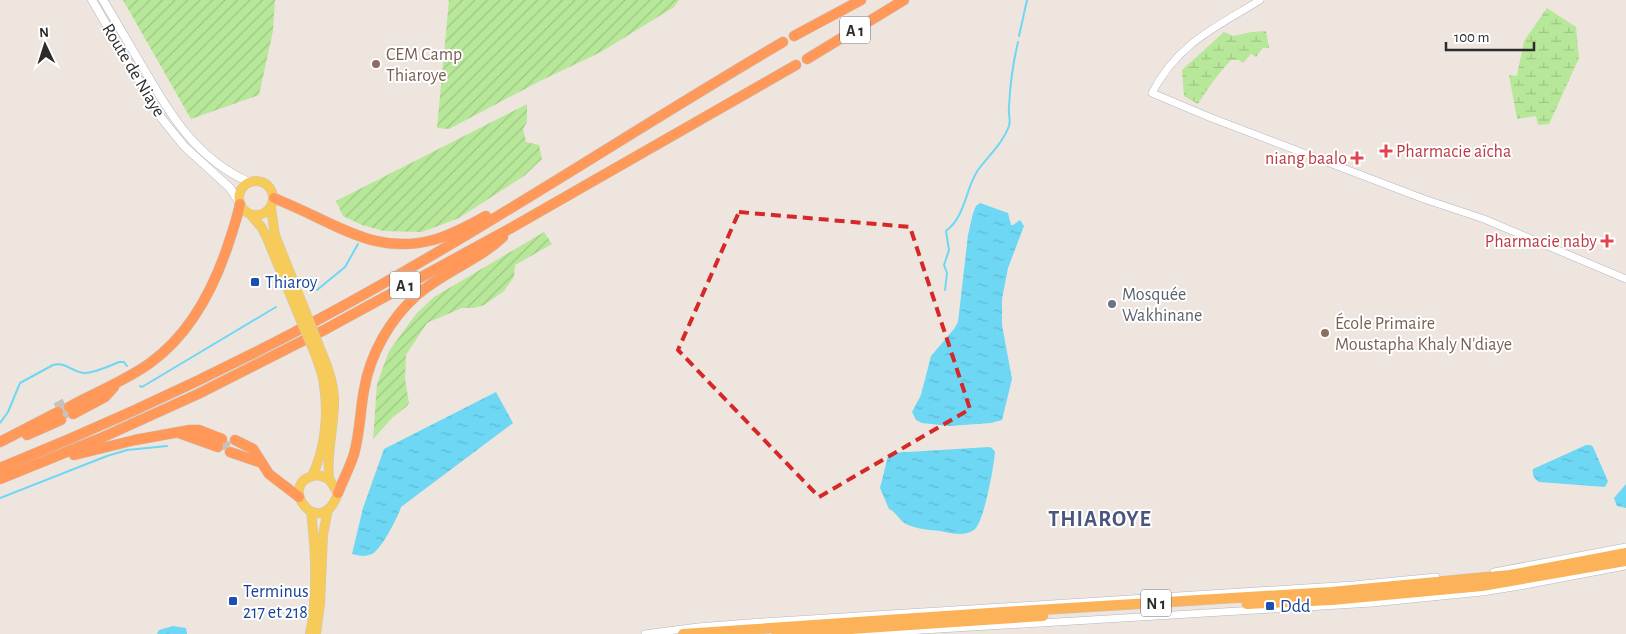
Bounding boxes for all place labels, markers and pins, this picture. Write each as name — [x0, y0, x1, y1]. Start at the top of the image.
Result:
place label: CEM Camp Thiaroye — [386, 46, 462, 85]
marker: CEM Camp Thiaroye — [370, 58, 382, 70]
place label: Pharmacie aïcha — [1396, 143, 1511, 161]
marker: Pharmacie aïcha — [1380, 145, 1392, 157]
place label: niang baalo — [1265, 150, 1347, 168]
marker: niang baalo — [1351, 152, 1363, 164]
place label: Pharmacie naby — [1485, 233, 1597, 251]
marker: Pharmacie naby — [1601, 235, 1613, 247]
place label: Thiaroy — [265, 274, 318, 292]
marker: Thiaroy — [249, 276, 261, 288]
place label: Mosquée Wakhinane — [1122, 286, 1202, 325]
marker: Mosquée Wakhinane — [1106, 298, 1118, 310]
place label: École Primaire Moustapha Khaly N'diaye — [1335, 312, 1512, 354]
marker: École Primaire Moustapha Khaly N'diaye — [1319, 327, 1331, 339]
place label: Terminus 217 et 218 — [243, 583, 309, 622]
marker: Terminus 217 et 218 — [227, 595, 239, 607]
place label: Ddd — [1280, 598, 1310, 616]
marker: Ddd — [1264, 600, 1276, 612]

